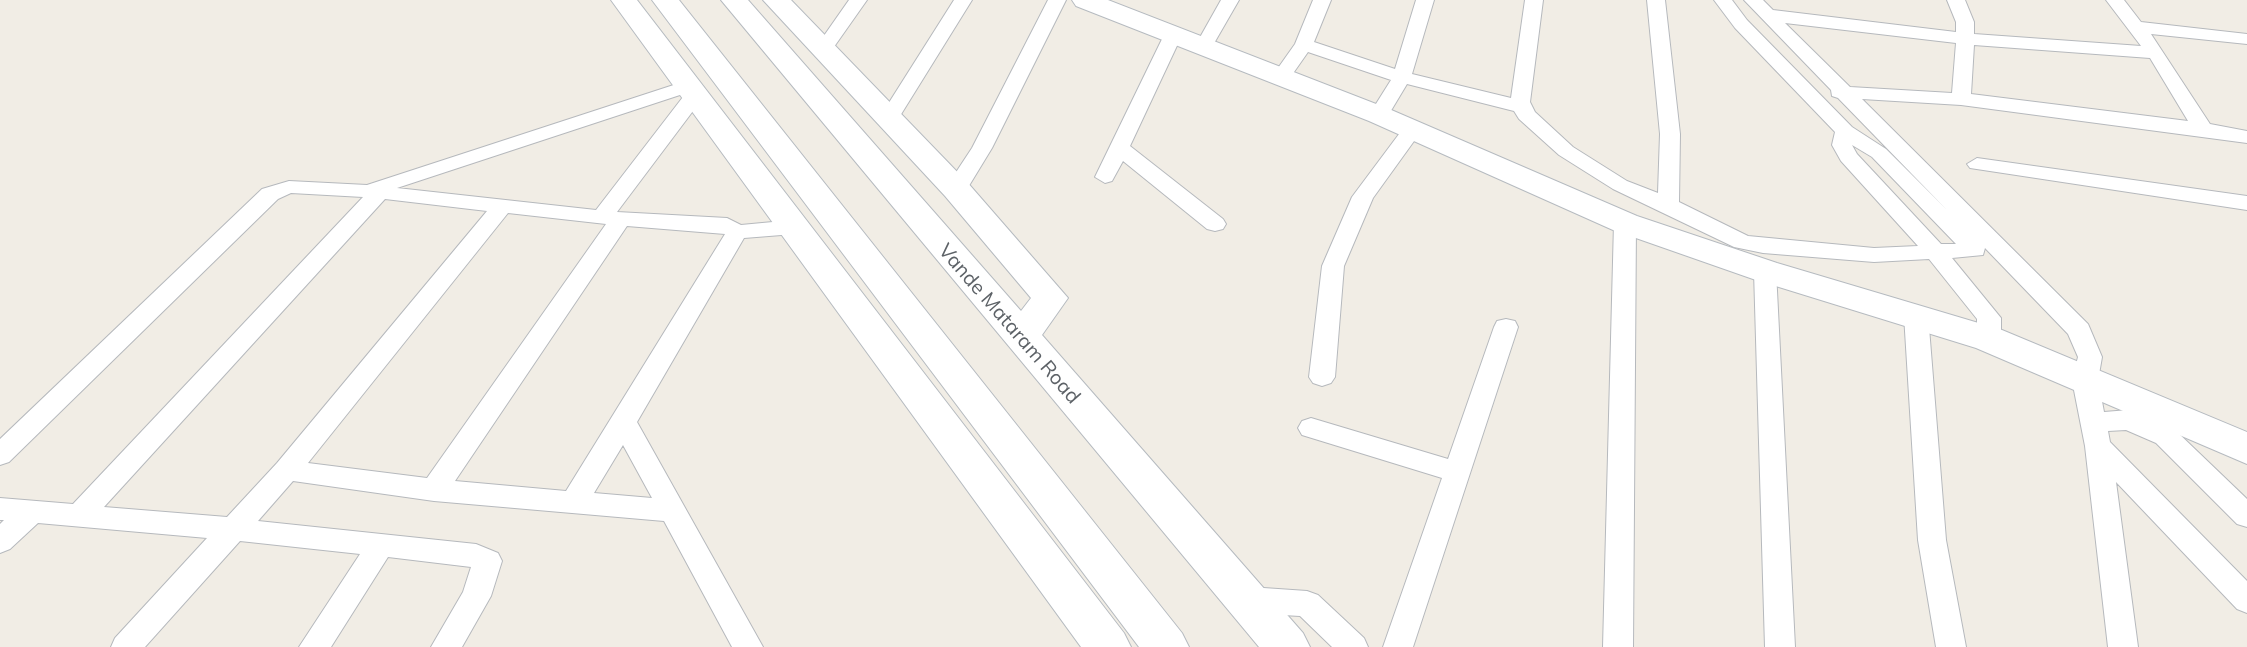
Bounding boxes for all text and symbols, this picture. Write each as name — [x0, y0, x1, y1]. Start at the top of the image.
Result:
street label: Vande Mataram Road — [933, 239, 1085, 409]

